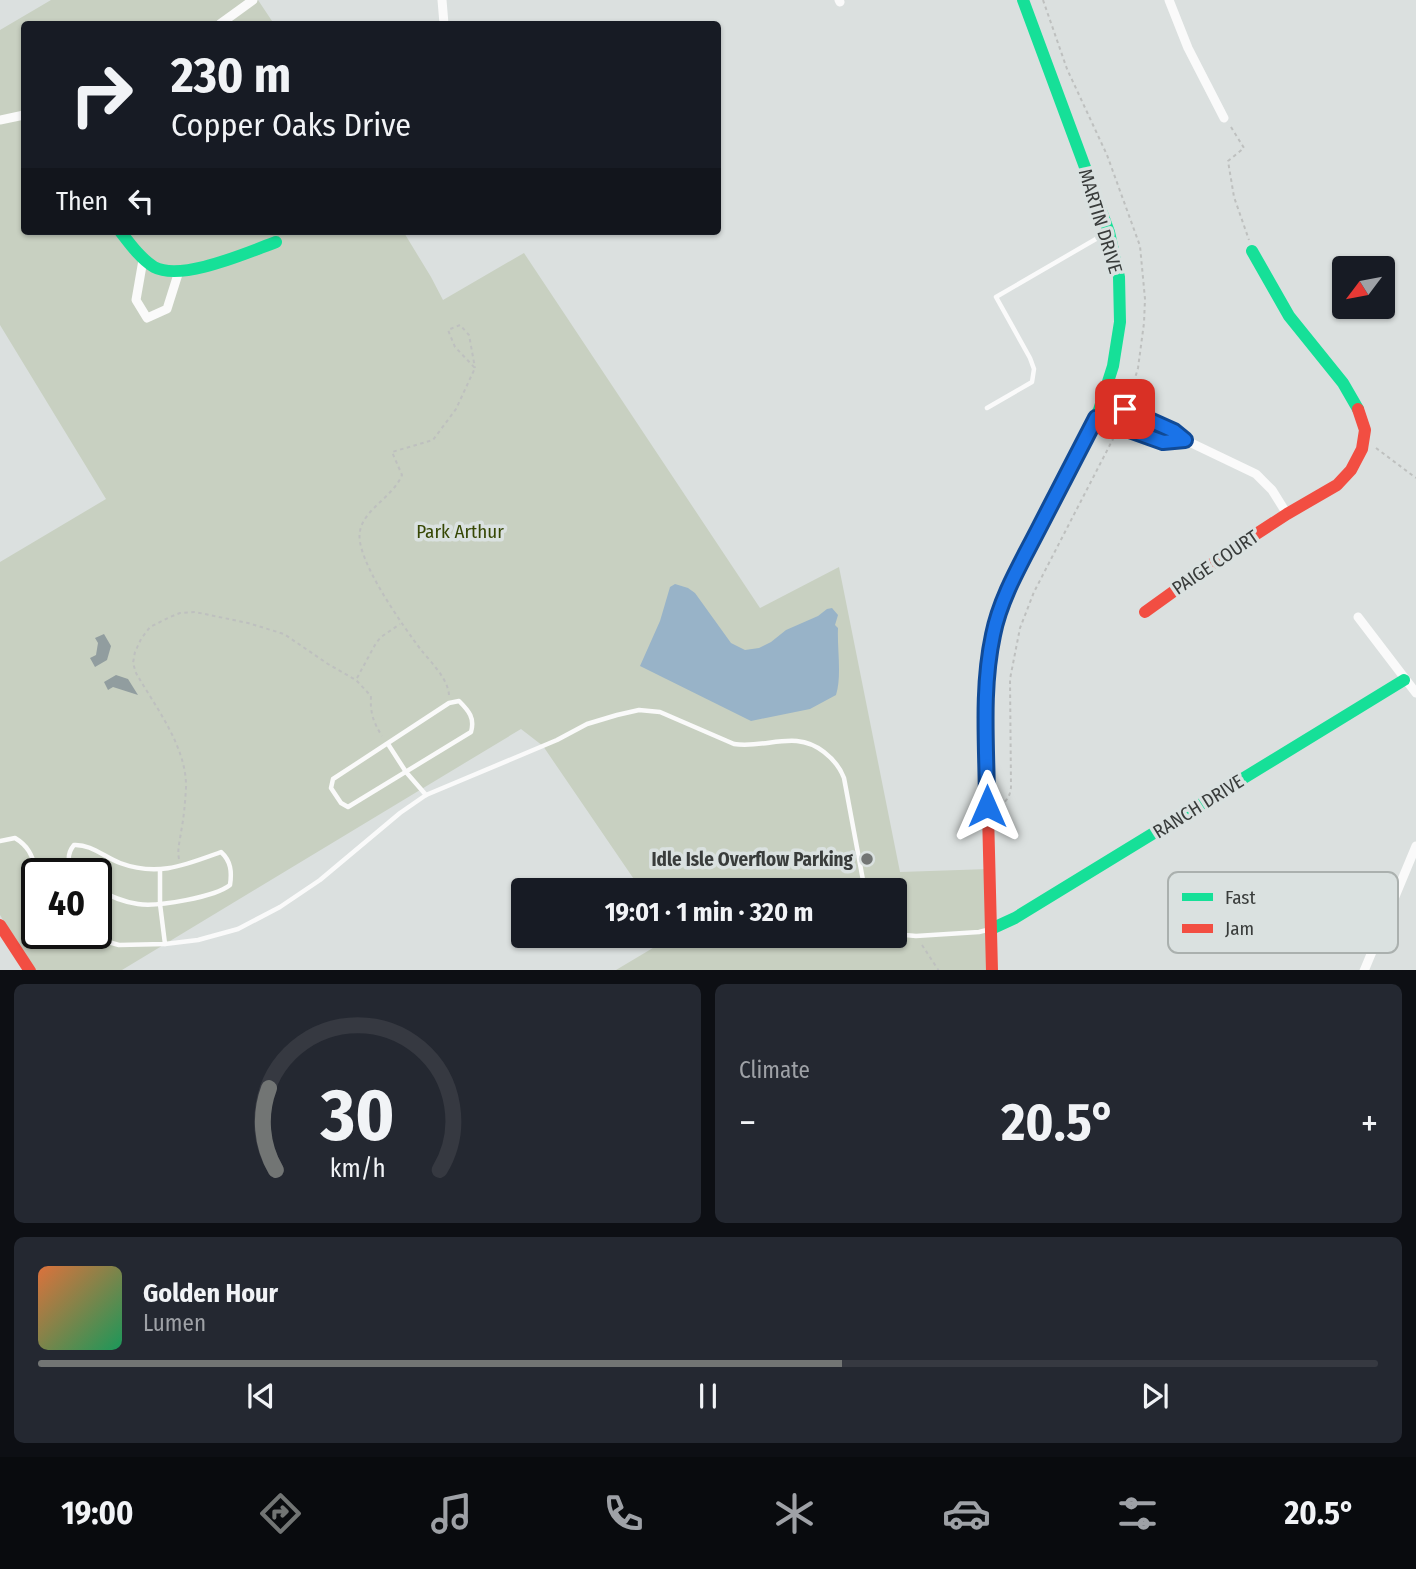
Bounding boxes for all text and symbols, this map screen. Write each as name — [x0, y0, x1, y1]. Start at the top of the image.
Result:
text: 230 m — [171, 46, 291, 105]
icon: right — [56, 49, 147, 140]
text: Copper Oaks Drive — [171, 106, 411, 144]
street label: MARTIN DRIVE — [1074, 166, 1127, 276]
icon: left — [122, 182, 160, 220]
text: Then — [56, 186, 108, 217]
north arrow — [1332, 256, 1395, 318]
map controls — [1332, 256, 1395, 319]
pin — [1095, 379, 1155, 439]
icon: arrive — [1106, 390, 1144, 428]
park label: Park Arthur — [416, 520, 504, 543]
street label: PAIGE COURT — [1168, 525, 1263, 600]
position arrow — [950, 769, 1024, 843]
street label: RANCH DRIVE — [1149, 769, 1248, 843]
place label: Idle Isle Overflow Parking — [652, 848, 854, 871]
marker: Idle Isle Overflow Parking — [859, 851, 875, 867]
speed limit sign: 40 — [21, 858, 112, 949]
legend — [1168, 872, 1398, 953]
text: Fast — [1225, 886, 1256, 909]
text: 19:01 · 1 min · 320 m — [605, 897, 813, 928]
text: Jam — [1225, 917, 1254, 940]
text: Climate — [739, 1056, 810, 1084]
text: 30 — [319, 1072, 395, 1159]
text: 20.5° — [1001, 1091, 1116, 1154]
text: − — [739, 1100, 756, 1146]
text: + — [1361, 1100, 1378, 1146]
text: km/h — [330, 1153, 385, 1183]
text: Golden Hour — [143, 1278, 278, 1309]
text: Lumen — [143, 1309, 206, 1337]
icon: previous — [242, 1377, 280, 1415]
icon: pause — [689, 1377, 727, 1415]
icon: next — [1136, 1377, 1174, 1415]
icon: directions — [256, 1489, 305, 1538]
icon: music — [427, 1489, 476, 1538]
icon: phone — [599, 1489, 648, 1538]
icon: climate — [770, 1489, 819, 1538]
icon: car — [942, 1489, 991, 1538]
icon: filters — [1113, 1489, 1162, 1538]
text: 19:00 — [61, 1494, 134, 1532]
text: 20.5° — [1284, 1494, 1355, 1532]

